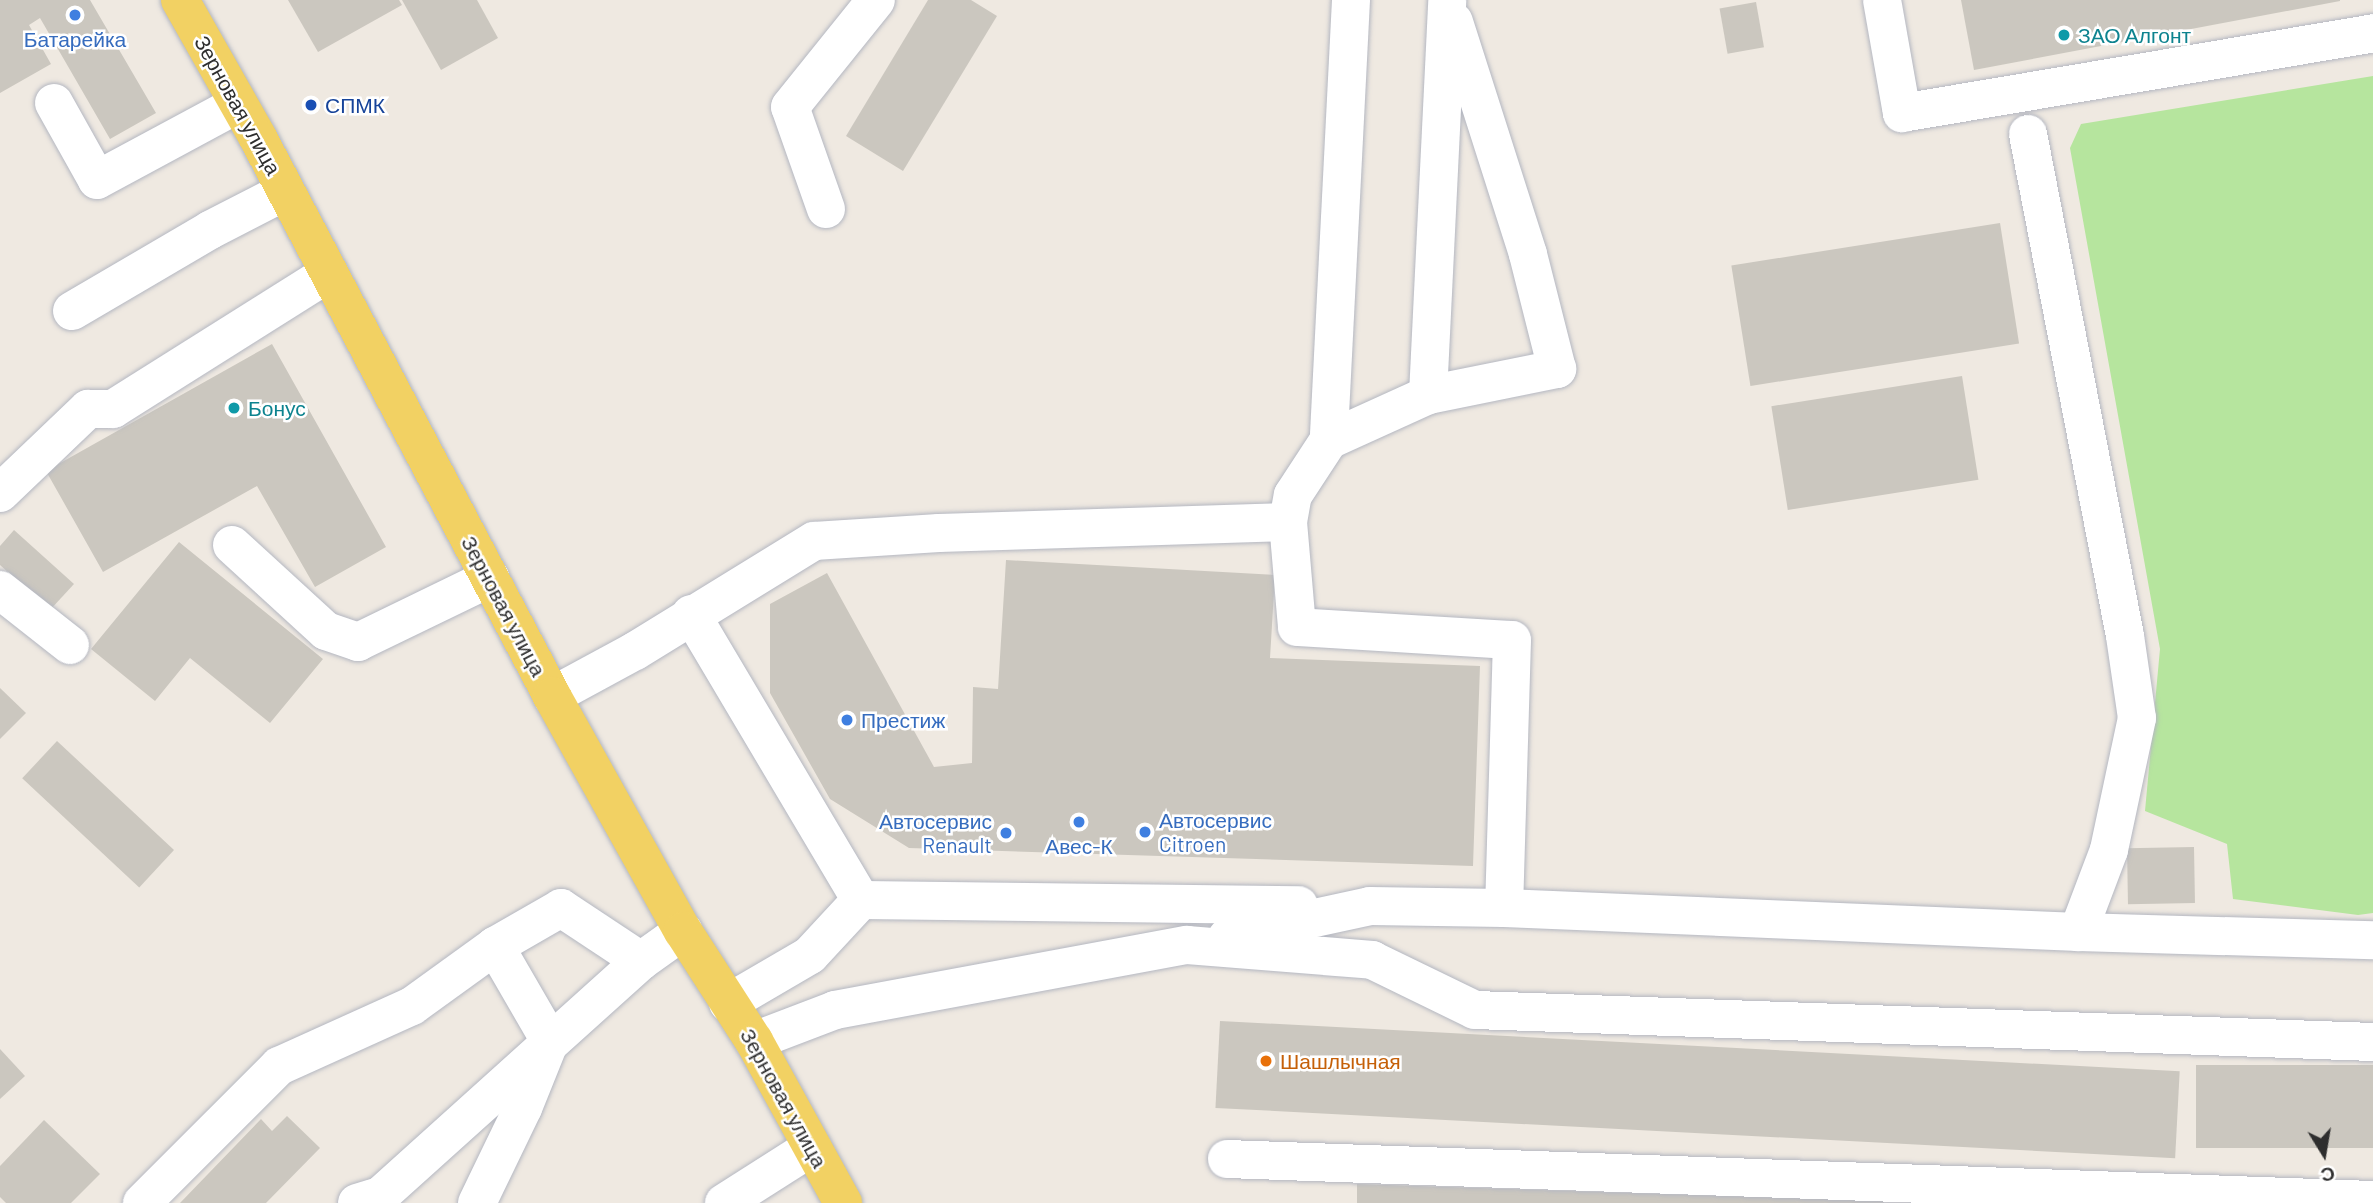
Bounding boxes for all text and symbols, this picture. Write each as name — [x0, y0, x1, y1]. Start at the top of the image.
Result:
marker: Батарейка — [67, 7, 83, 23]
place label: ЗАО Алгонт — [2078, 22, 2191, 48]
place label: Батарейка — [24, 26, 126, 52]
marker: ЗАО Алгонт — [2056, 27, 2072, 43]
street label: Зерновая улица — [189, 31, 287, 179]
place label: СПМК — [325, 92, 385, 118]
marker: СПМК — [303, 97, 319, 113]
place label: Бонус — [248, 395, 306, 421]
marker: Бонус — [226, 400, 242, 416]
street label: Зерновая улица — [456, 532, 552, 680]
place label: Престиж — [861, 707, 945, 733]
marker: Престиж — [839, 712, 855, 728]
place label: Автосервис Citroen — [1159, 807, 1272, 857]
place label: Автосервис Renault — [879, 808, 992, 858]
marker: Авес-К — [1071, 814, 1087, 830]
marker: Автосервис Citroen — [1137, 824, 1153, 840]
marker: Автосервис Renault — [998, 825, 1014, 841]
place label: Авес-К — [1045, 833, 1113, 859]
street label: Зерновая улица — [735, 1024, 833, 1172]
place label: Шашлычная — [1280, 1048, 1401, 1074]
marker: Шашлычная — [1258, 1053, 1274, 1069]
north arrow — [2289, 1119, 2359, 1189]
text: С — [2319, 1163, 2337, 1188]

